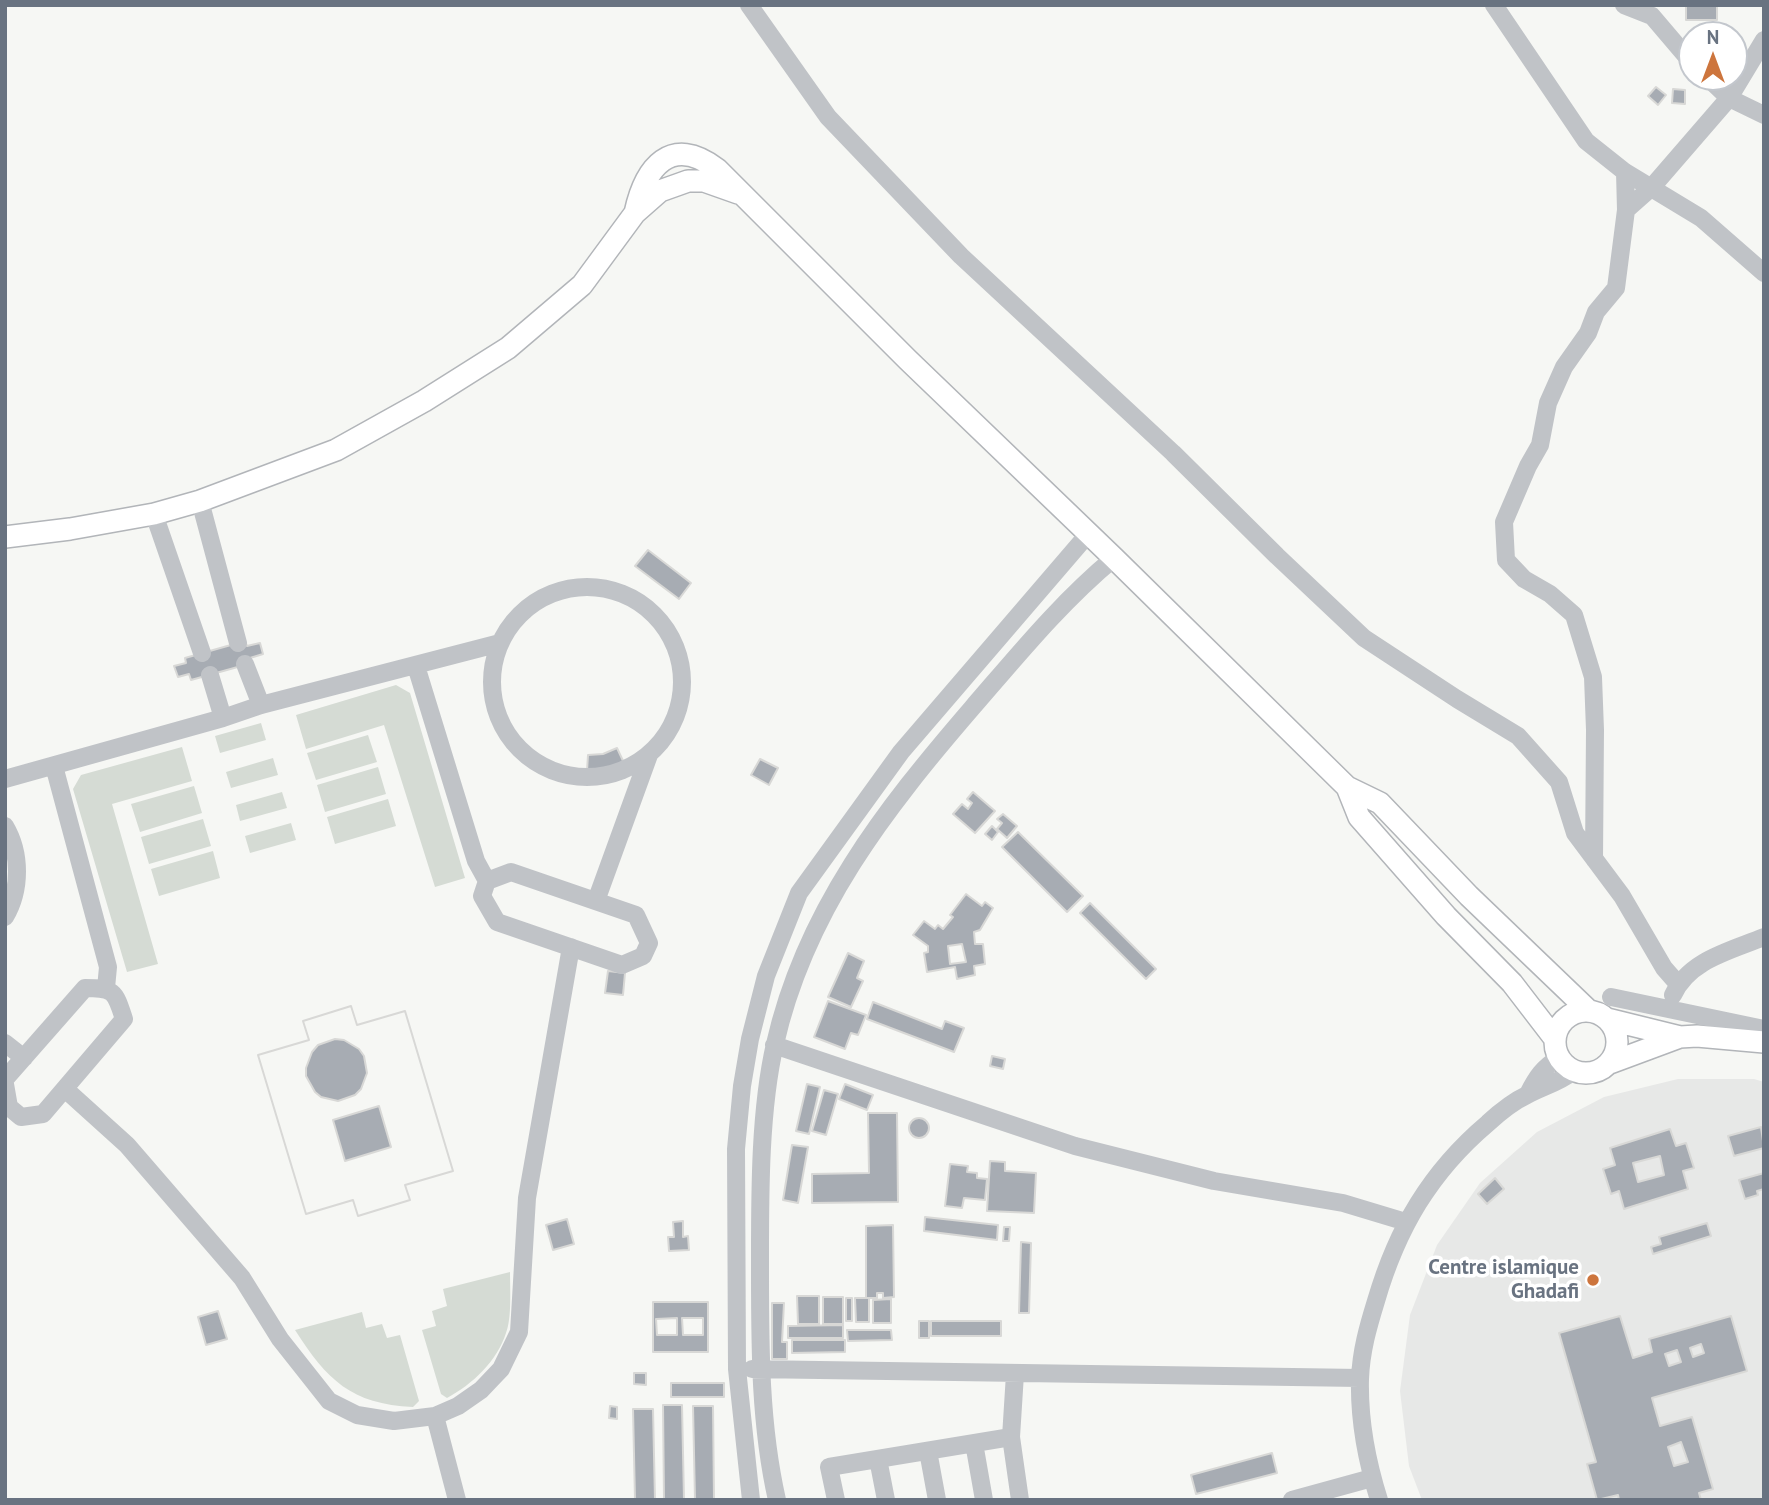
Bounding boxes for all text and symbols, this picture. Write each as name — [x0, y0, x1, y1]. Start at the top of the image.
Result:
north arrow — [1678, 21, 1748, 91]
text: N — [1707, 25, 1719, 49]
place label: Centre islamique Ghadafi — [1428, 1255, 1579, 1305]
marker: Centre islamique Ghadafi — [1585, 1272, 1601, 1288]

